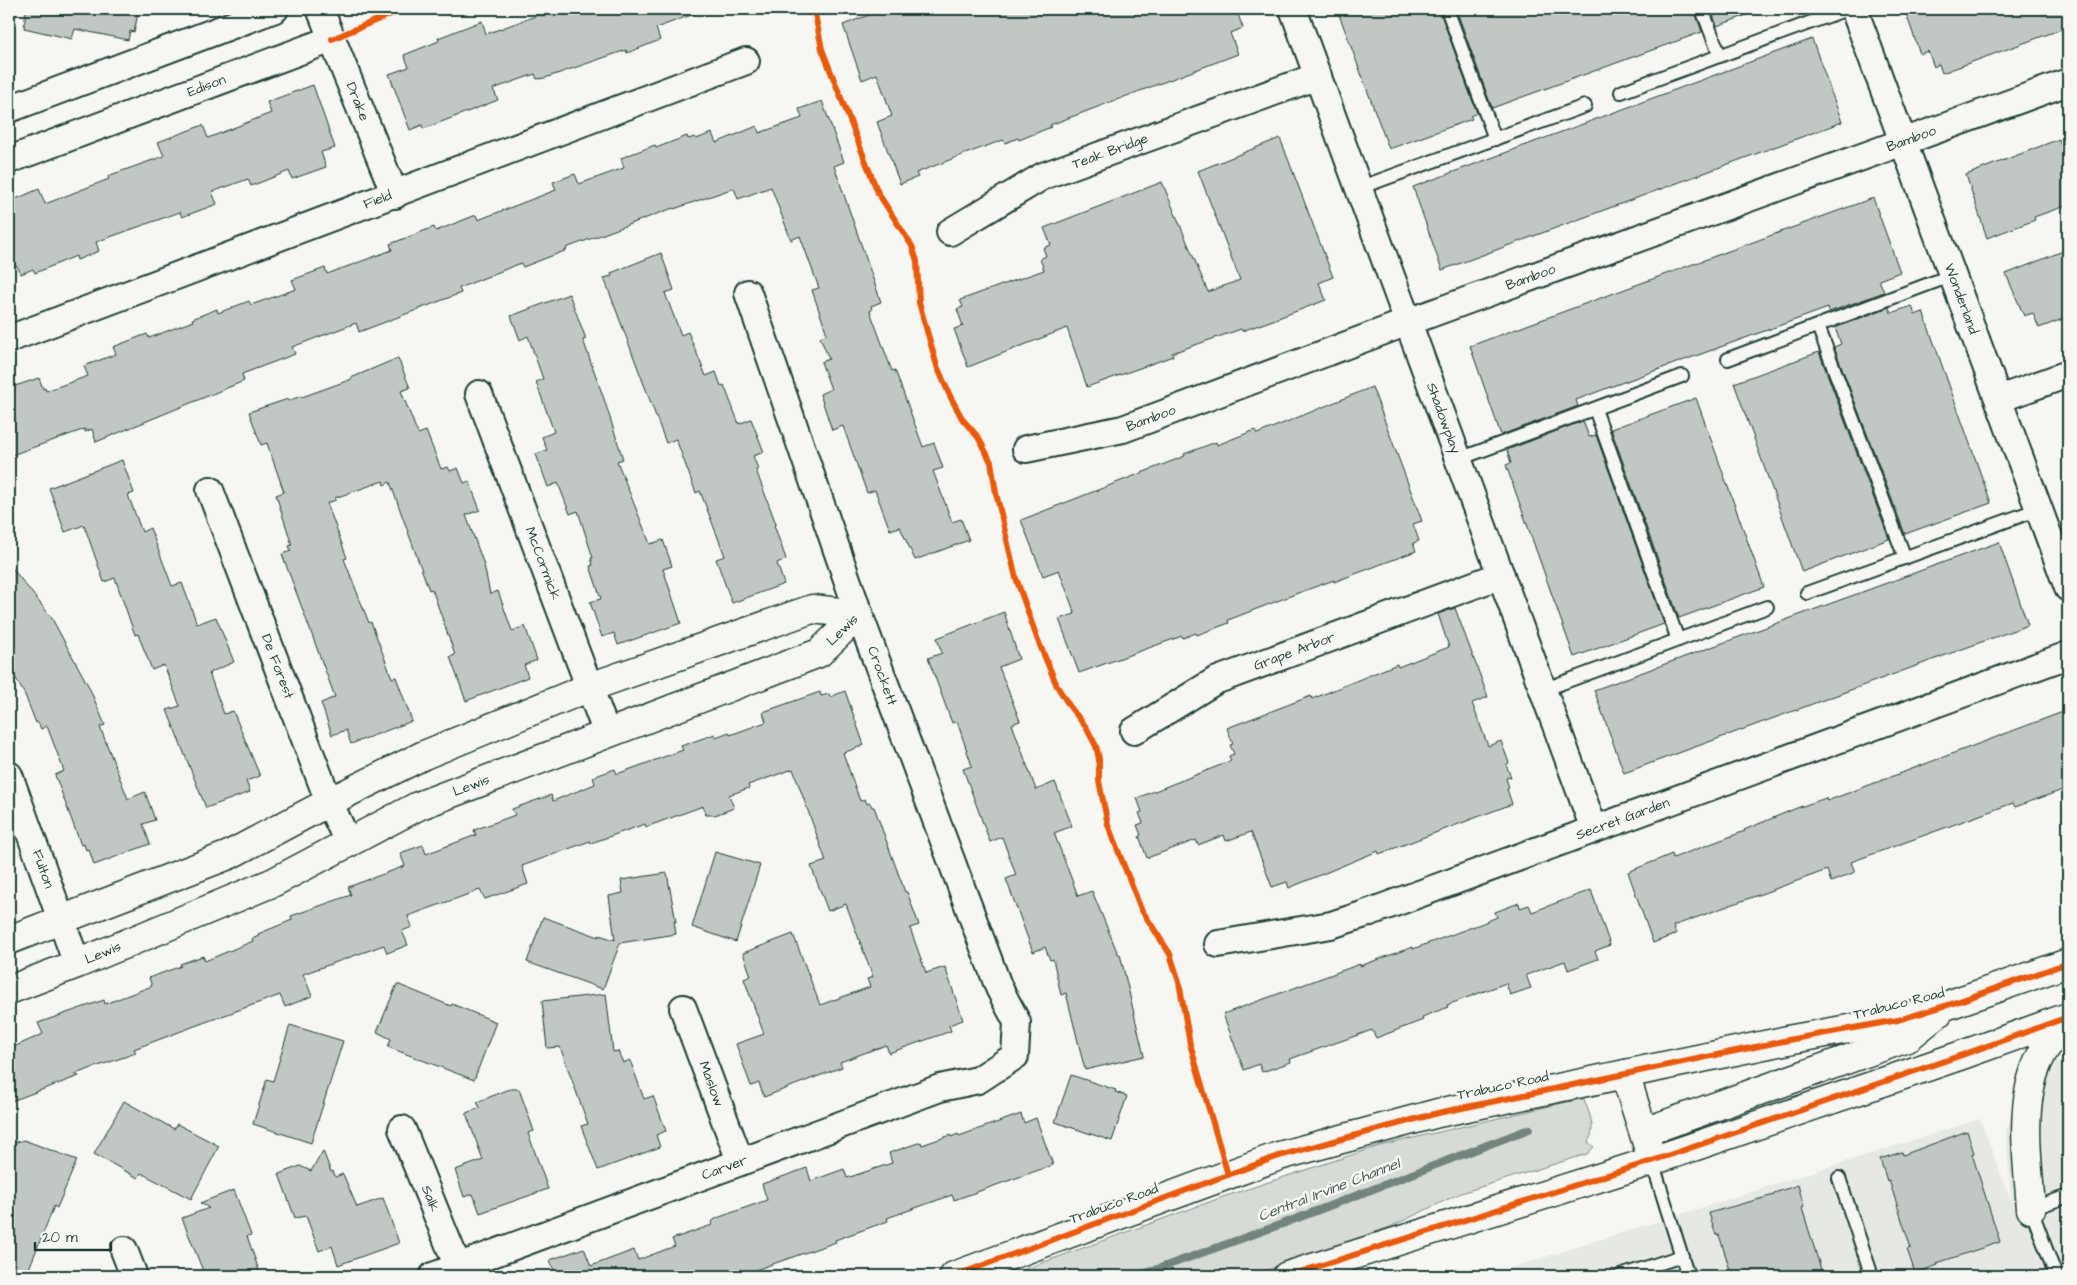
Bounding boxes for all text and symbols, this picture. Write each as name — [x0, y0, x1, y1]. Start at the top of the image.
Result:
street label: Edison — [185, 70, 229, 102]
street label: Drake — [341, 79, 374, 124]
street label: Bamboo — [1884, 121, 1939, 157]
street label: Teak Bridge — [1069, 128, 1151, 175]
street label: Field — [361, 186, 395, 214]
street label: Bamboo — [1503, 259, 1558, 296]
street label: Wonderland — [1939, 261, 1983, 337]
street label: Shadowplay — [1421, 380, 1466, 457]
street label: Bamboo — [1123, 400, 1179, 437]
street label: McCormick — [520, 524, 566, 603]
street label: Lewis — [822, 610, 863, 650]
street label: Grape Arbor — [1251, 627, 1338, 676]
street label: De Forest — [256, 631, 299, 702]
street label: Crockett — [862, 644, 902, 709]
street label: Lewis — [450, 770, 492, 802]
street label: Secret Garden — [1573, 793, 1672, 845]
street label: Fulton — [27, 847, 59, 891]
street label: Lewis — [82, 937, 124, 970]
street label: Trabuco Road — [1851, 983, 1947, 1025]
street label: Maslow — [694, 1058, 729, 1109]
street label: Trabuco Road — [1455, 1067, 1551, 1105]
street label: Carver — [699, 1150, 751, 1185]
water label: Central Irvine Channel — [1255, 1153, 1404, 1227]
street label: Trabuco Road — [1067, 1179, 1161, 1229]
street label: Salk — [416, 1182, 445, 1215]
scale bar — [35, 1220, 111, 1252]
text: 20 m — [42, 1227, 78, 1248]

